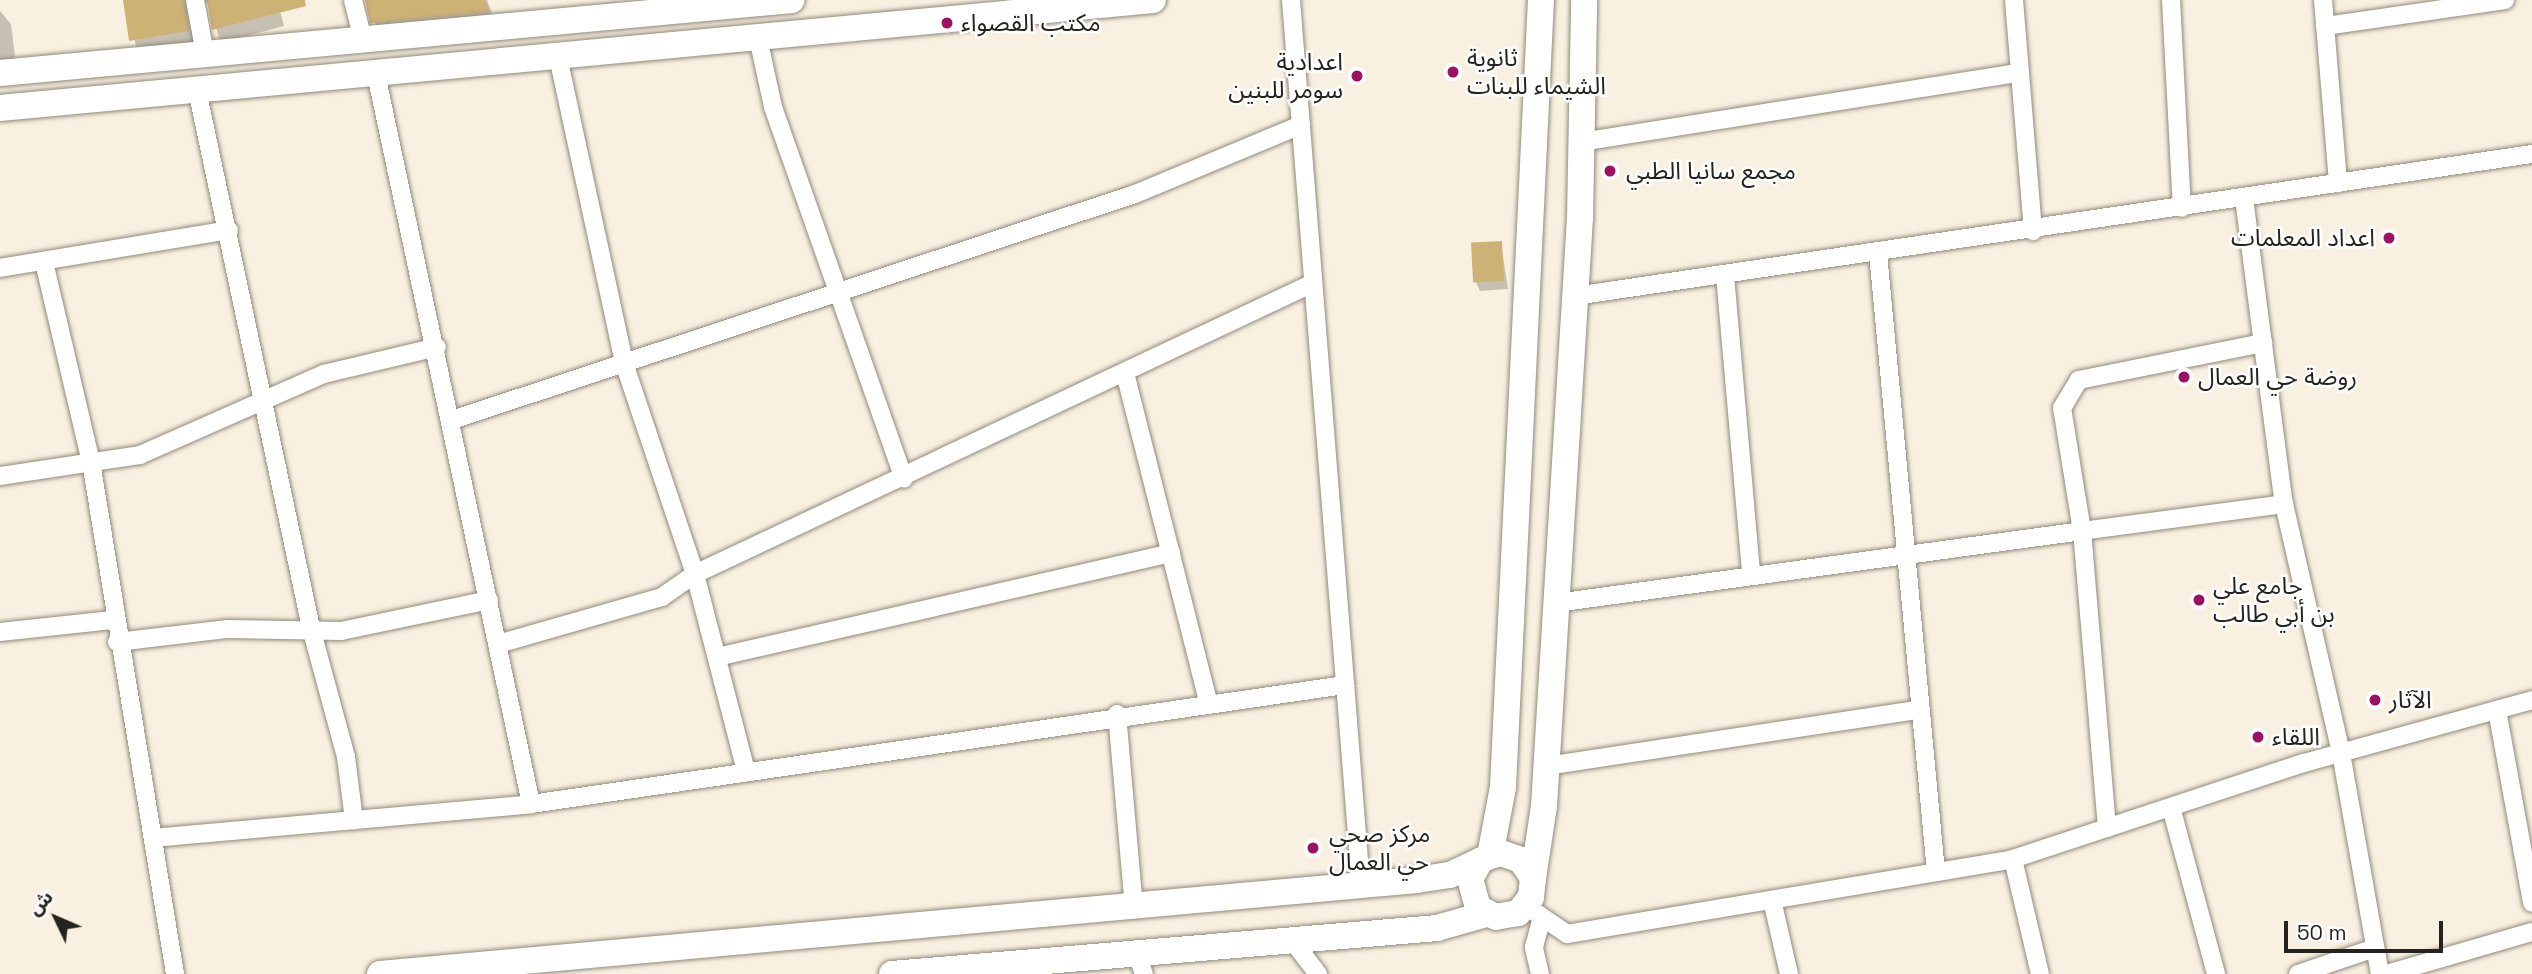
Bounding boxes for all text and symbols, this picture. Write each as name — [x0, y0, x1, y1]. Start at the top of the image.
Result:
place label: مكتب القصواء — [961, 9, 1101, 37]
marker: مكتب القصواء — [939, 15, 955, 31]
place label: ثانوية الشيماء للبنات — [1467, 44, 1606, 100]
place label: اعدادية سومر للبنين — [1228, 48, 1343, 104]
marker: ثانوية الشيماء للبنات — [1445, 64, 1461, 80]
marker: اعدادية سومر للبنين — [1349, 68, 1365, 84]
place label: مجمع سانيا الطبي — [1626, 157, 1796, 185]
marker: مجمع سانيا الطبي — [1600, 161, 1620, 181]
place label: اعداد المعلمات — [2231, 224, 2375, 252]
marker: اعداد المعلمات — [2381, 230, 2397, 246]
place label: روضة حي العمال — [2198, 363, 2357, 391]
marker: روضة حي العمال — [2176, 369, 2192, 385]
place label: جامع علي بن أبي طالب — [2213, 572, 2335, 628]
marker: جامع علي بن أبي طالب — [2191, 592, 2207, 608]
place label: الآثار — [2389, 686, 2432, 714]
marker: الآثار — [2367, 692, 2383, 708]
place label: اللقاء — [2272, 723, 2320, 751]
marker: اللقاء — [2250, 729, 2266, 745]
place label: مركز صحي حي العمال — [1329, 820, 1430, 876]
marker: مركز صحي حي العمال — [1303, 838, 1323, 858]
north arrow — [21, 883, 91, 953]
text: ش — [23, 885, 59, 921]
scale bar — [2287, 908, 2446, 952]
text: 50 m — [2297, 919, 2347, 946]

